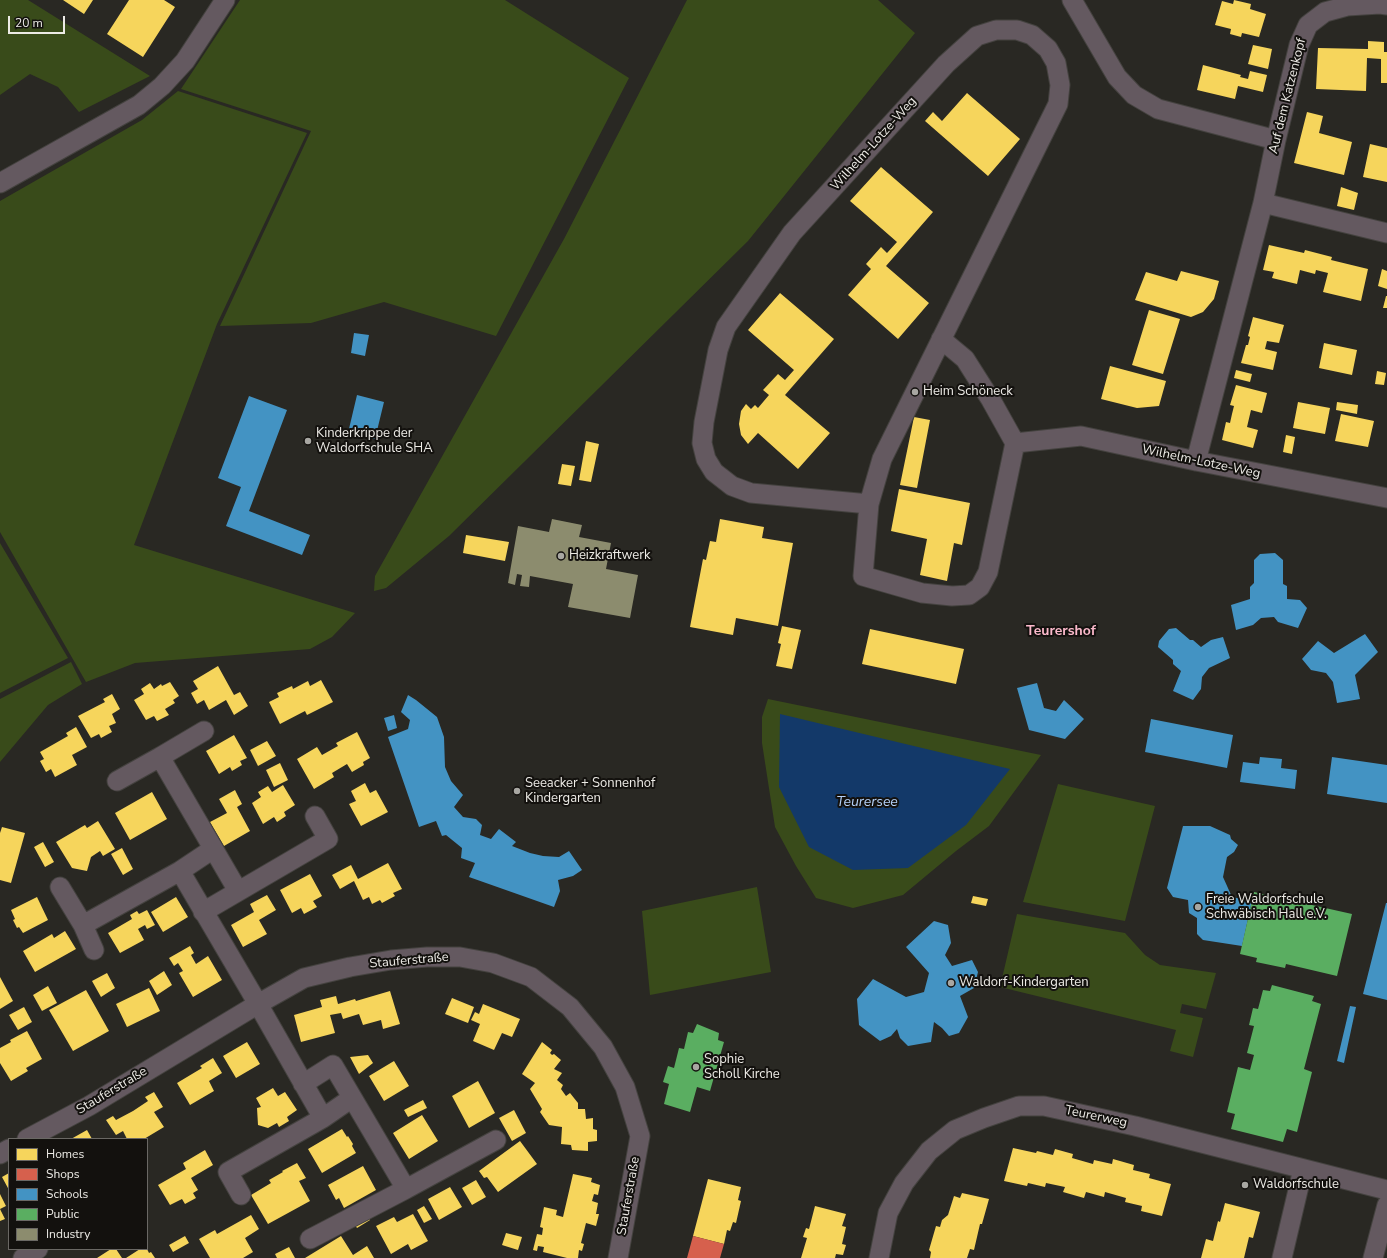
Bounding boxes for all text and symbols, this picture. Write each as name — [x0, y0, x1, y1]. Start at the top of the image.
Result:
scale bar — [10, 8, 67, 34]
text: 20 m — [15, 15, 43, 31]
street label: Auf dem Katzenkopf — [1266, 37, 1310, 155]
street label: Wilhelm-Lotze-Weg — [828, 94, 920, 194]
place label: Heim Schöneck — [923, 384, 1013, 400]
marker: Heim Schöneck — [910, 387, 920, 397]
place label: Kinderkrippe der Waldorfschule SHA — [316, 426, 433, 457]
marker: Kinderkrippe der Waldorfschule SHA — [303, 436, 313, 446]
street label: Wilhelm-Lotze-Weg — [1140, 442, 1262, 482]
place label: Heizkraftwerk — [569, 548, 650, 564]
marker: Heizkraftwerk — [556, 551, 566, 561]
district label: Teurershof — [1026, 624, 1096, 640]
place label: Seeacker + Sonnenhof Kindergarten — [525, 776, 655, 807]
marker: Seeacker + Sonnenhof Kindergarten — [512, 786, 522, 796]
water label: Teurersee — [836, 795, 898, 811]
place label: Freie Waldorfschule Schwäbisch Hall e.V. — [1206, 892, 1327, 923]
marker: Freie Waldorfschule Schwäbisch Hall e.V. — [1193, 902, 1203, 912]
street label: Stauferstraße — [369, 950, 449, 972]
place label: Waldorf-Kindergarten — [959, 975, 1089, 991]
marker: Waldorf-Kindergarten — [946, 978, 956, 988]
place label: Sophie Scholl Kirche — [704, 1052, 780, 1083]
marker: Sophie Scholl Kirche — [691, 1062, 701, 1072]
street label: Stauferstraße — [74, 1064, 150, 1118]
street label: Teurerweg — [1064, 1103, 1128, 1131]
legend — [8, 1138, 148, 1250]
text: Homes — [46, 1146, 84, 1162]
street label: Stauferstraße — [614, 1156, 644, 1236]
text: Shops — [46, 1166, 80, 1182]
place label: Waldorfschule — [1253, 1177, 1339, 1193]
marker: Waldorfschule — [1240, 1180, 1250, 1190]
text: Schools — [46, 1186, 88, 1202]
text: Public — [46, 1206, 79, 1222]
text: Industry — [46, 1226, 90, 1242]

